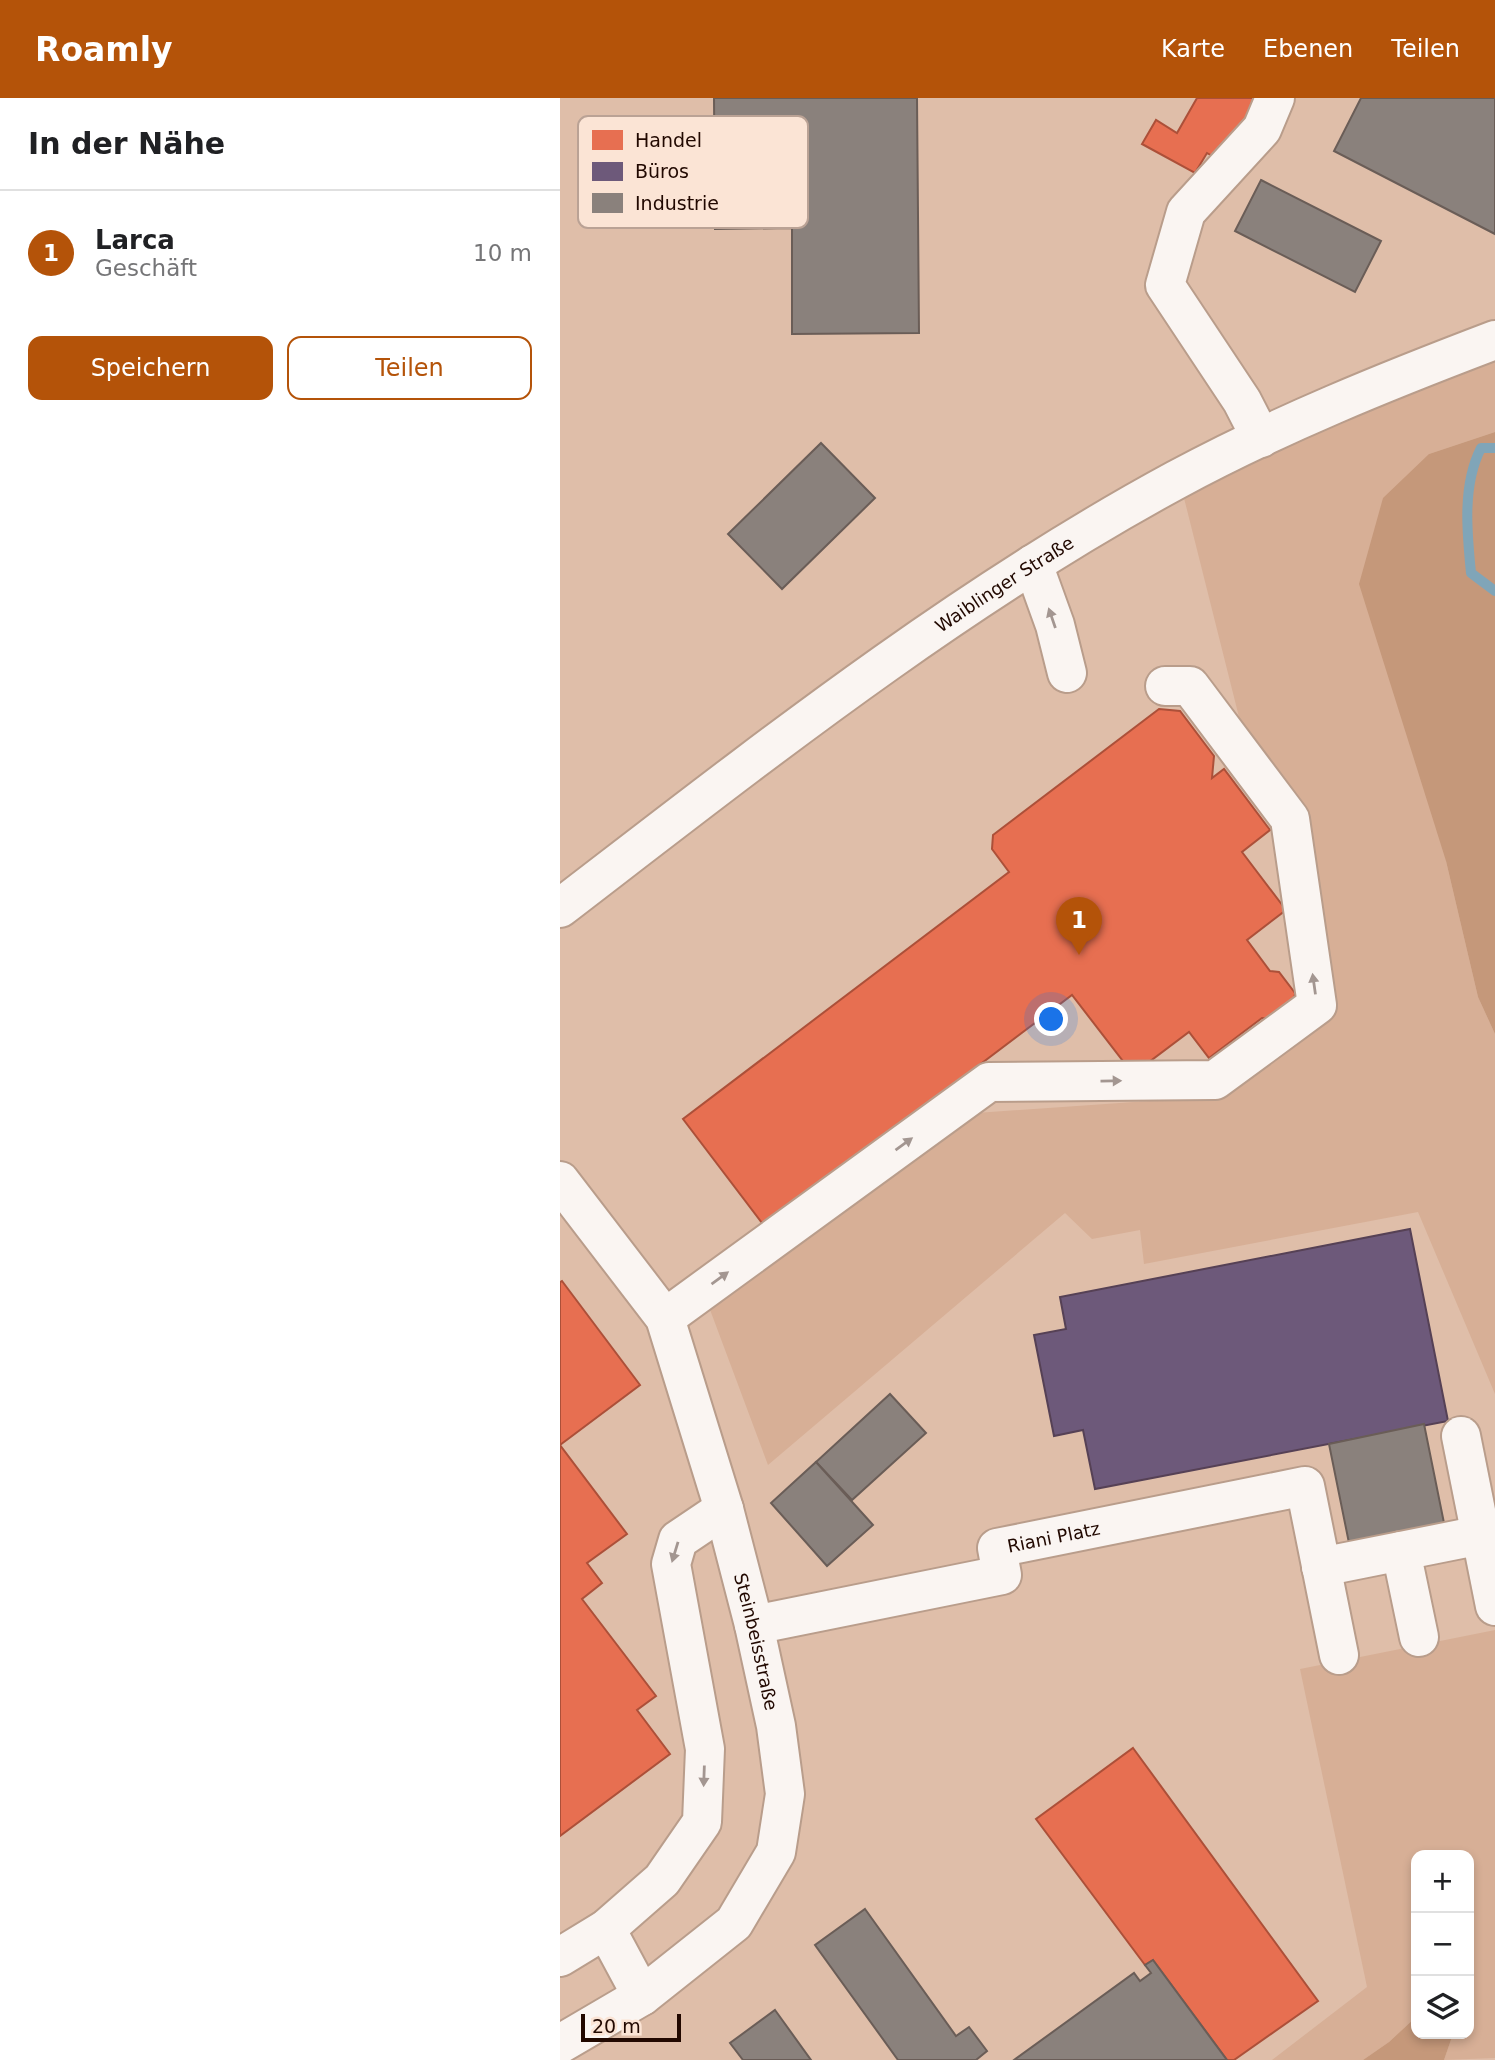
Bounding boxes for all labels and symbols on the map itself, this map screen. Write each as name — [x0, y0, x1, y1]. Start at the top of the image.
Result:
legend — [578, 116, 808, 228]
text: Handel — [635, 129, 702, 151]
text: Büros — [635, 160, 689, 182]
text: Industrie — [635, 192, 719, 214]
street label: Waiblinger Straße — [931, 531, 1077, 636]
one-way arrow — [1046, 607, 1057, 628]
pin: 1 — [1056, 897, 1102, 955]
one-way arrow — [1308, 973, 1319, 995]
your location — [1034, 1002, 1068, 1036]
one-way arrow — [1100, 1075, 1122, 1087]
one-way arrow — [895, 1137, 913, 1151]
one-way arrow — [711, 1271, 729, 1285]
street label: Riani Platz — [1005, 1517, 1102, 1556]
one-way arrow — [669, 1542, 679, 1563]
street label: Steinbeisstraße — [730, 1571, 783, 1712]
one-way arrow — [698, 1765, 709, 1787]
scale bar — [581, 2011, 681, 2043]

